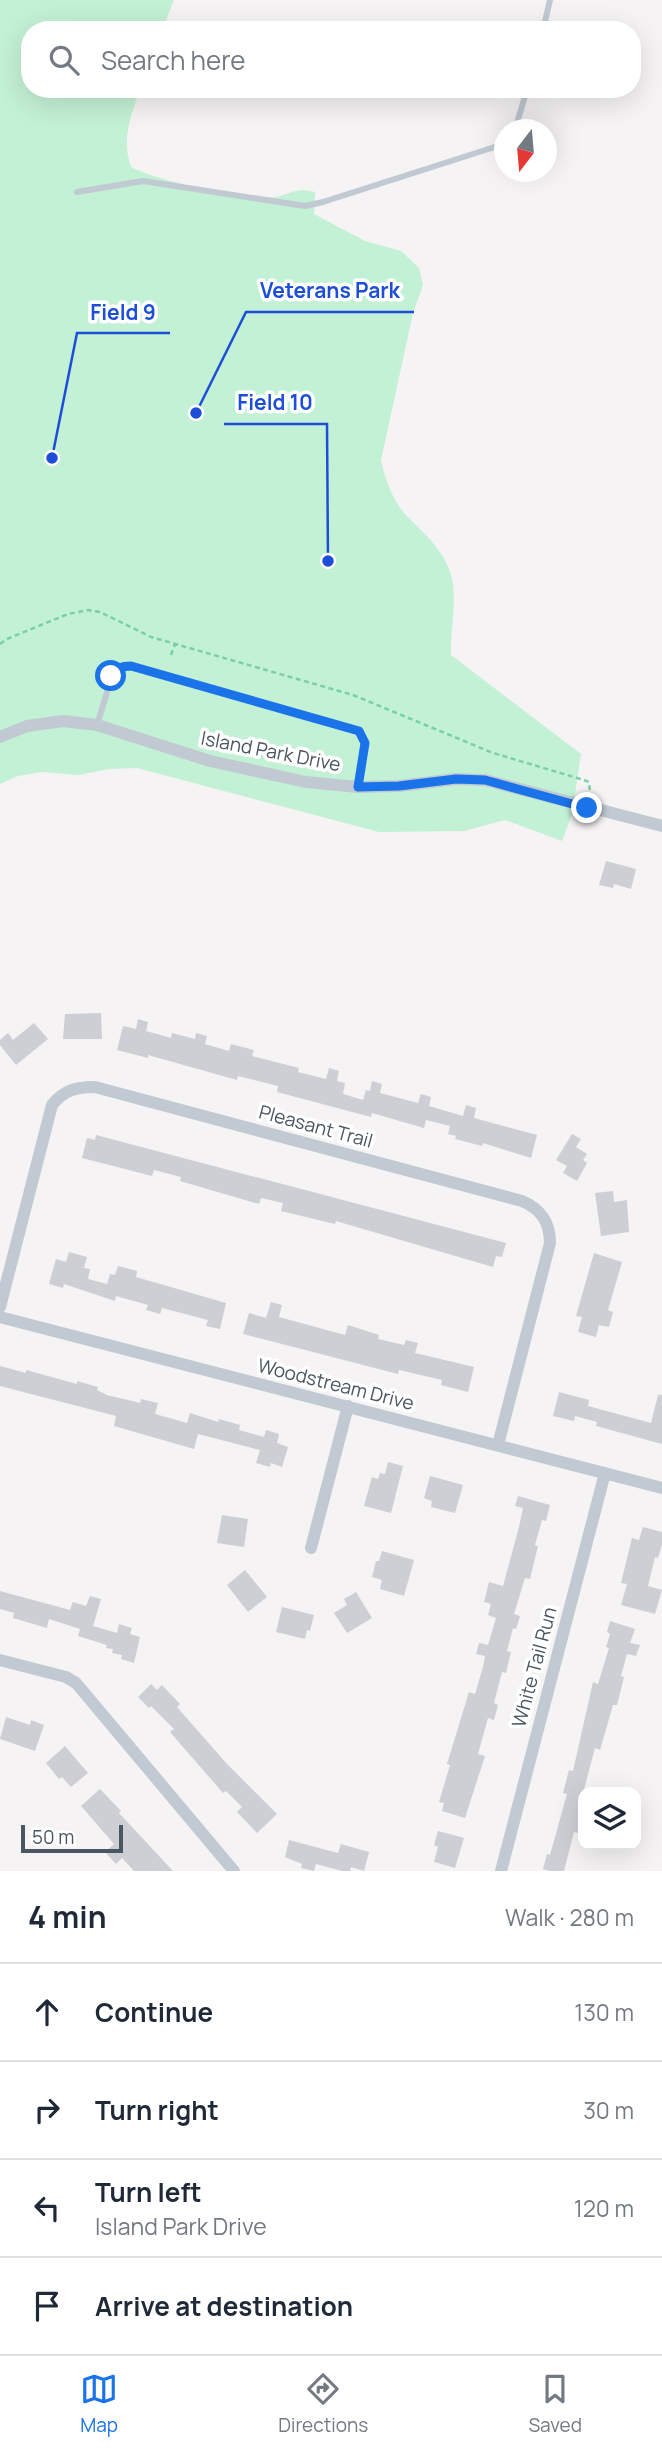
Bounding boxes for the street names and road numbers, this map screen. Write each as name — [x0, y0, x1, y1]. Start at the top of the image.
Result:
street label: Island Park Drive — [199, 725, 343, 777]
street label: Pleasant Trail — [256, 1098, 376, 1154]
street label: Woodstream Drive — [255, 1352, 417, 1416]
street label: White Tail Run — [505, 1604, 563, 1730]

